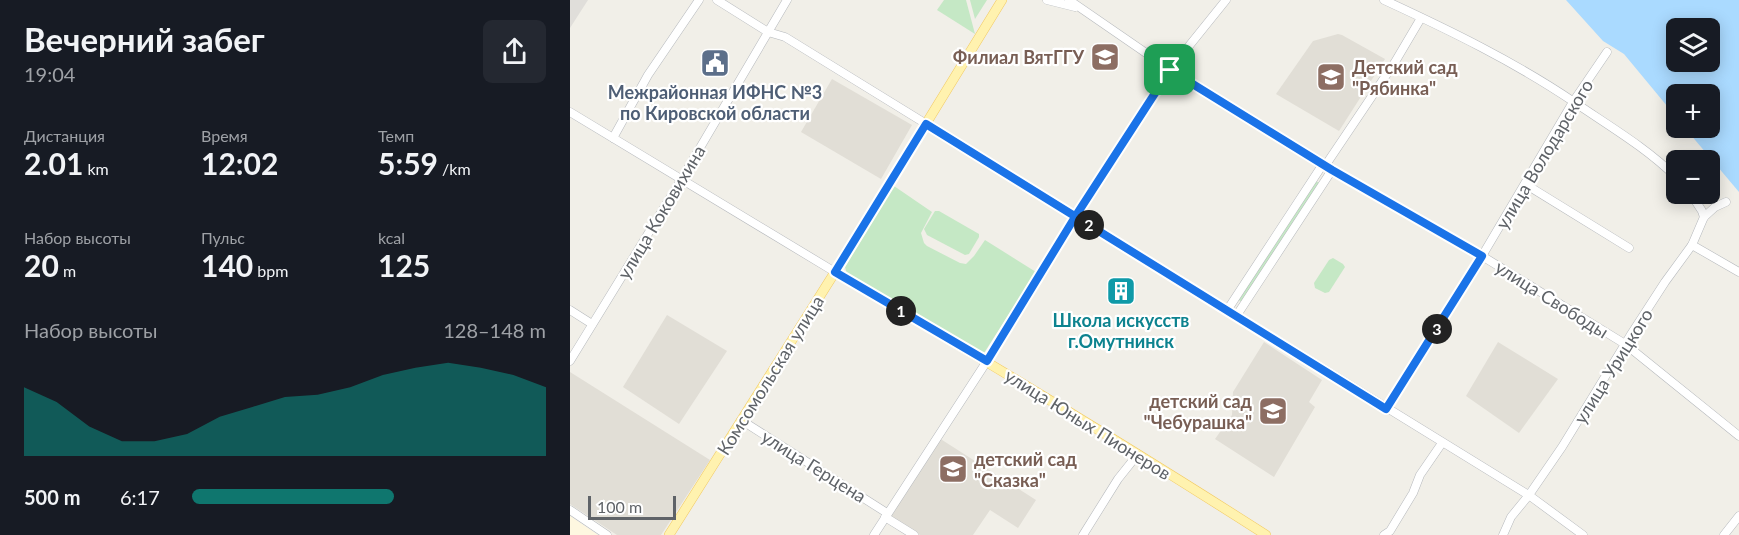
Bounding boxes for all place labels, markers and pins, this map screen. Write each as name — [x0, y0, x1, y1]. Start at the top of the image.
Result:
school or university icon: Филиал ВятГГУ — [1089, 41, 1121, 73]
pin — [1144, 44, 1195, 95]
place label: Филиал ВятГГУ — [953, 46, 1084, 68]
public building icon: Межрайонная ИФНС №3 по Кировской области — [699, 47, 731, 79]
place label: Детский сад "Рябинка" — [1352, 56, 1458, 99]
school or university icon: Детский сад "Рябинка" — [1315, 61, 1347, 93]
place label: Межрайонная ИФНС №3 по Кировской области — [608, 81, 822, 124]
pin: 2 — [1074, 210, 1104, 240]
building icon: Школа искусств г.Омутнинск — [1105, 275, 1137, 307]
pin: 1 — [886, 296, 916, 326]
place label: Школа искусств г.Омутнинск — [1053, 309, 1189, 352]
pin: 3 — [1422, 314, 1452, 344]
place label: детский сад "Чебурашка" — [1144, 390, 1253, 433]
school or university icon: детский сад "Чебурашка" — [1257, 395, 1289, 427]
place label: детский сад "Сказка" — [974, 448, 1077, 491]
school or university icon: детский сад "Сказка" — [937, 453, 969, 485]

